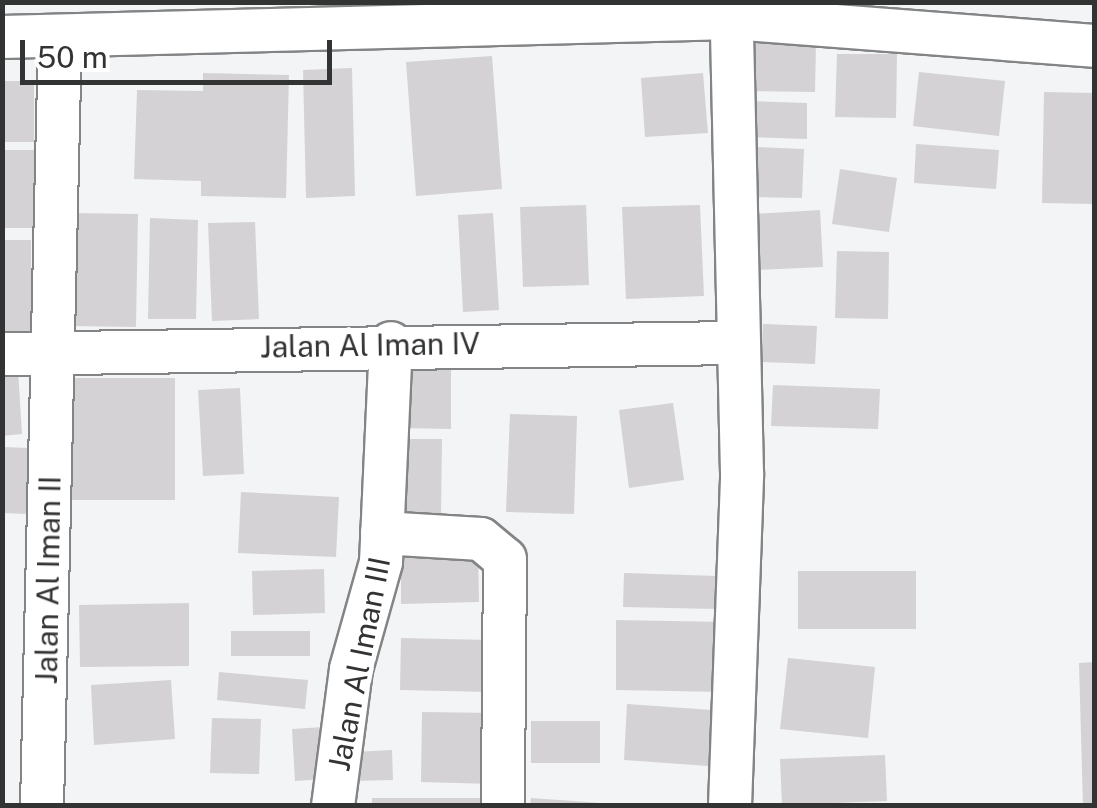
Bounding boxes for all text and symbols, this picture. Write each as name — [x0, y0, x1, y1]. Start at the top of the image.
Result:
scale bar — [25, 20, 338, 82]
text: 50 m — [37, 39, 108, 75]
street label: Jalan Al Iman IV — [260, 325, 480, 365]
street label: Jalan Al Iman II — [28, 475, 68, 685]
street label: Jalan Al Iman III — [321, 554, 397, 774]

